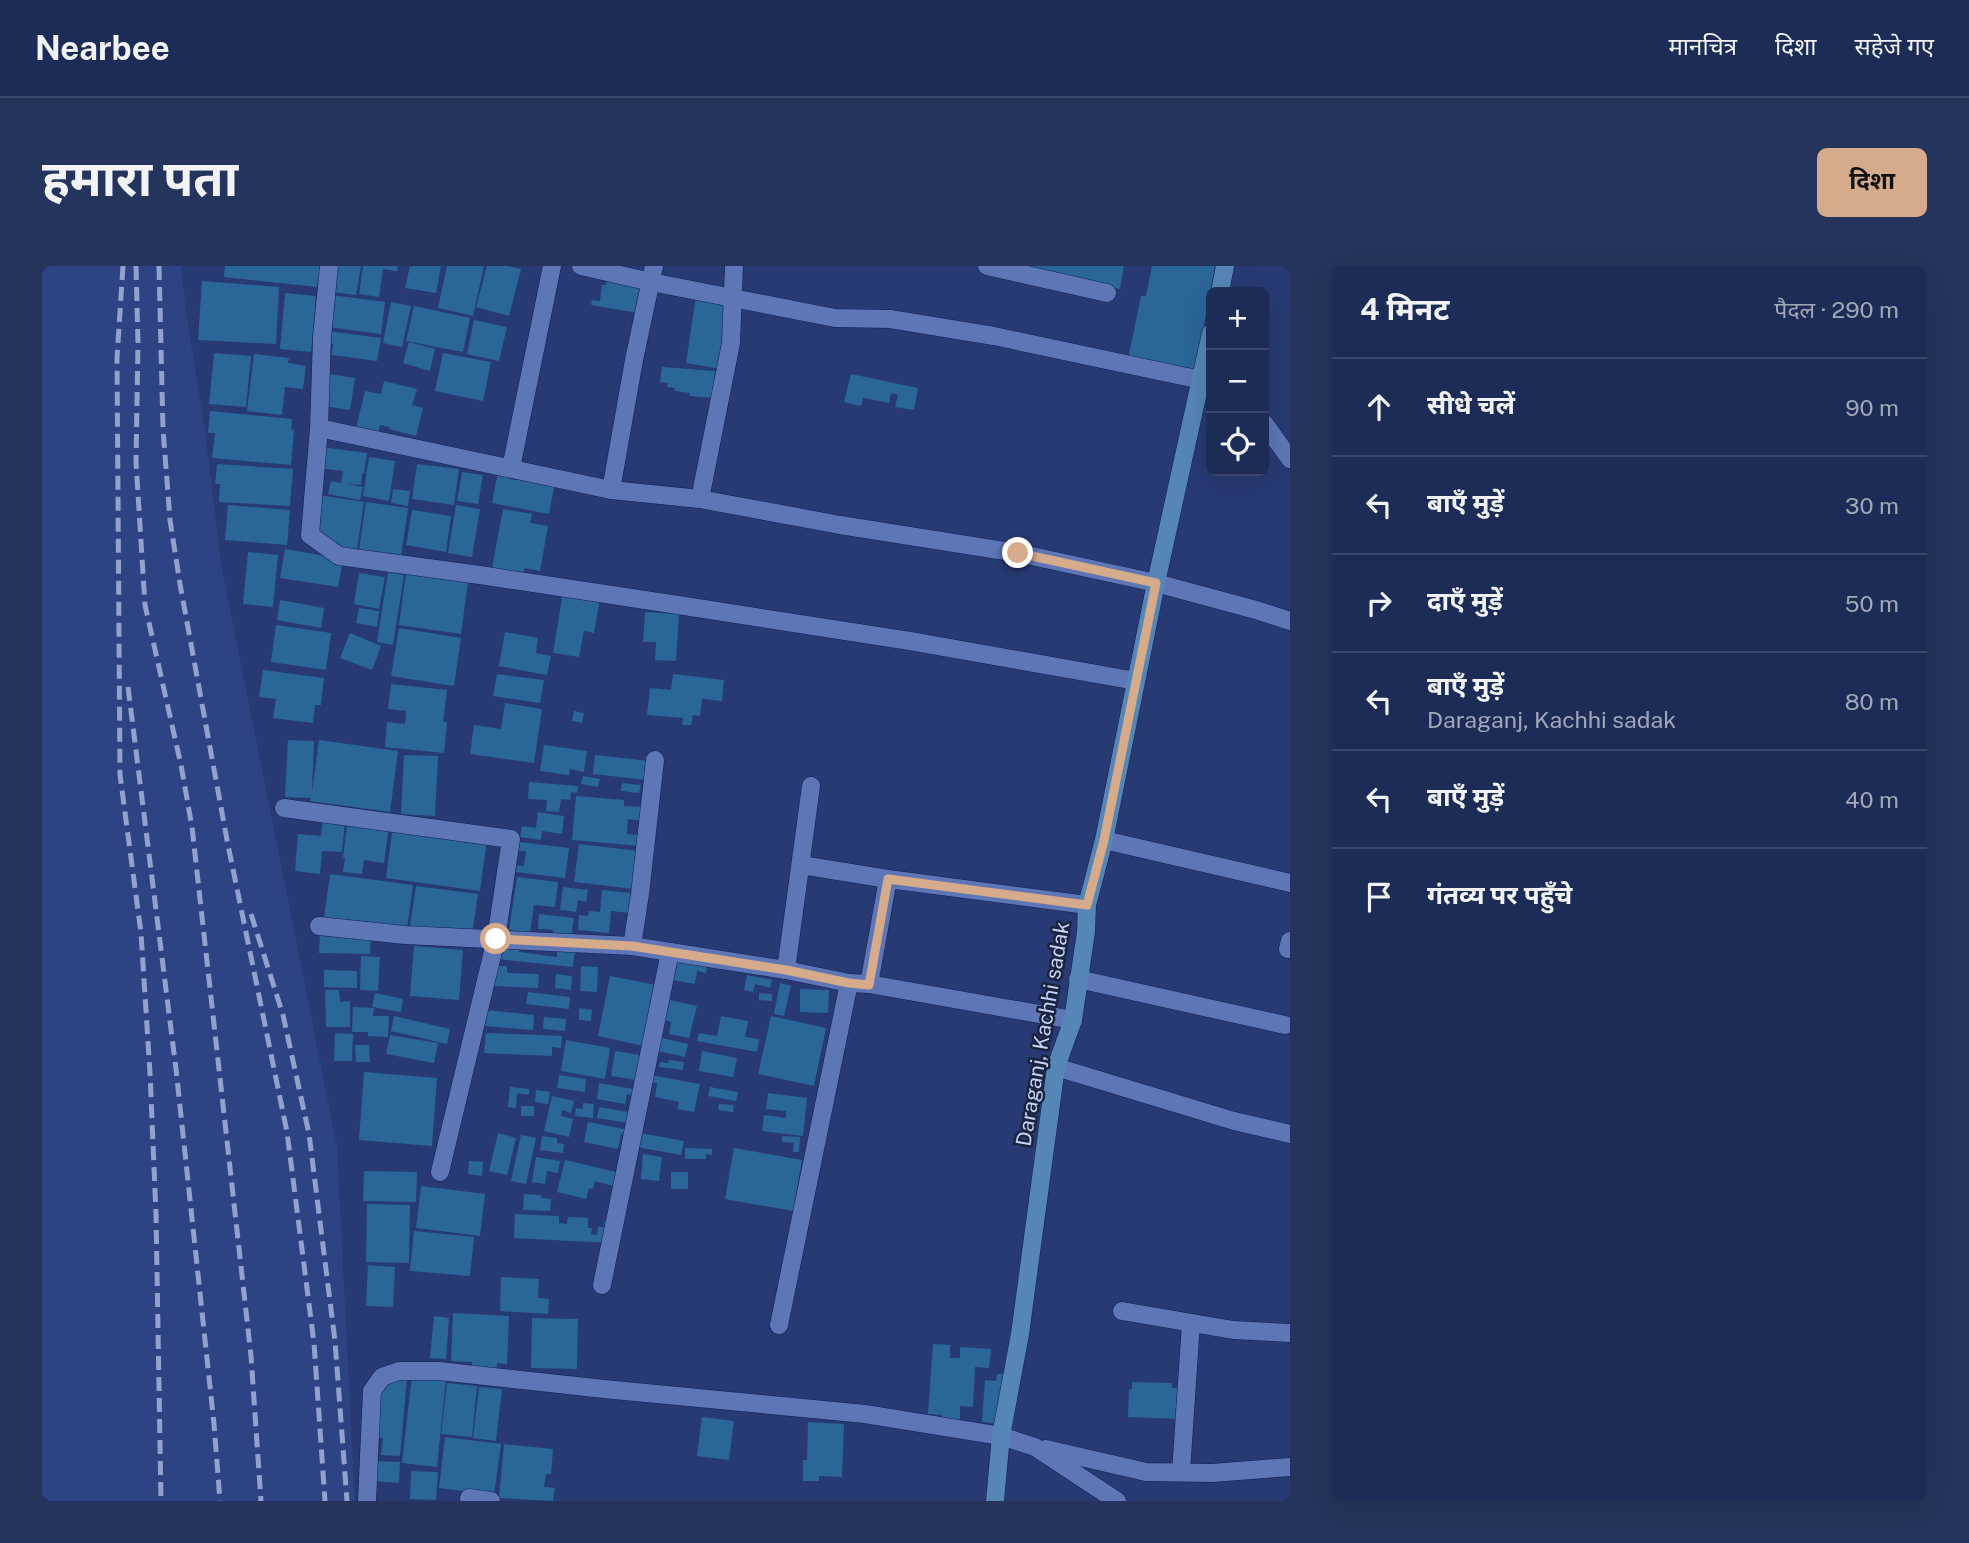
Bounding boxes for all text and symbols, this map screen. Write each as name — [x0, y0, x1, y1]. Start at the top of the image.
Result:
text: Nearbee — [35, 29, 170, 67]
text: मानचित्र — [1669, 32, 1737, 60]
text: दिशा — [1775, 32, 1817, 60]
text: सहेजे गए — [1855, 32, 1934, 60]
button: दिशा — [1817, 148, 1927, 217]
text: हमारा पता — [42, 149, 238, 207]
map controls — [1206, 287, 1269, 476]
button: + — [1206, 287, 1269, 350]
text: 4 मिनट — [1360, 291, 1449, 327]
text: पैदल · 290 m — [1774, 296, 1899, 323]
button: − — [1206, 350, 1269, 413]
icon: ahead — [1360, 388, 1398, 426]
text: सीधे चलें — [1427, 389, 1515, 420]
text: 90 m — [1845, 394, 1899, 421]
button: locate — [1206, 413, 1269, 476]
icon: left — [1360, 486, 1398, 524]
text: बाएँ मुड़ें — [1427, 487, 1504, 518]
text: 30 m — [1845, 492, 1899, 519]
route end — [1002, 537, 1033, 568]
icon: right — [1360, 584, 1398, 622]
text: दाएँ मुड़ें — [1427, 585, 1503, 616]
text: 50 m — [1845, 590, 1899, 617]
text: बाएँ मुड़ें — [1427, 670, 1504, 701]
icon: left — [1360, 682, 1398, 720]
text: 80 m — [1845, 688, 1899, 715]
text: Daraganj, Kachhi sadak — [1427, 706, 1676, 733]
icon: left — [1360, 780, 1398, 818]
text: बाएँ मुड़ें — [1427, 781, 1504, 812]
text: 40 m — [1845, 786, 1899, 813]
icon: arrive — [1360, 878, 1398, 916]
text: गंतव्य पर पहुँचे — [1427, 879, 1572, 910]
street label: Daraganj, Kachhi sadak — [1010, 920, 1075, 1148]
route start — [480, 923, 511, 954]

